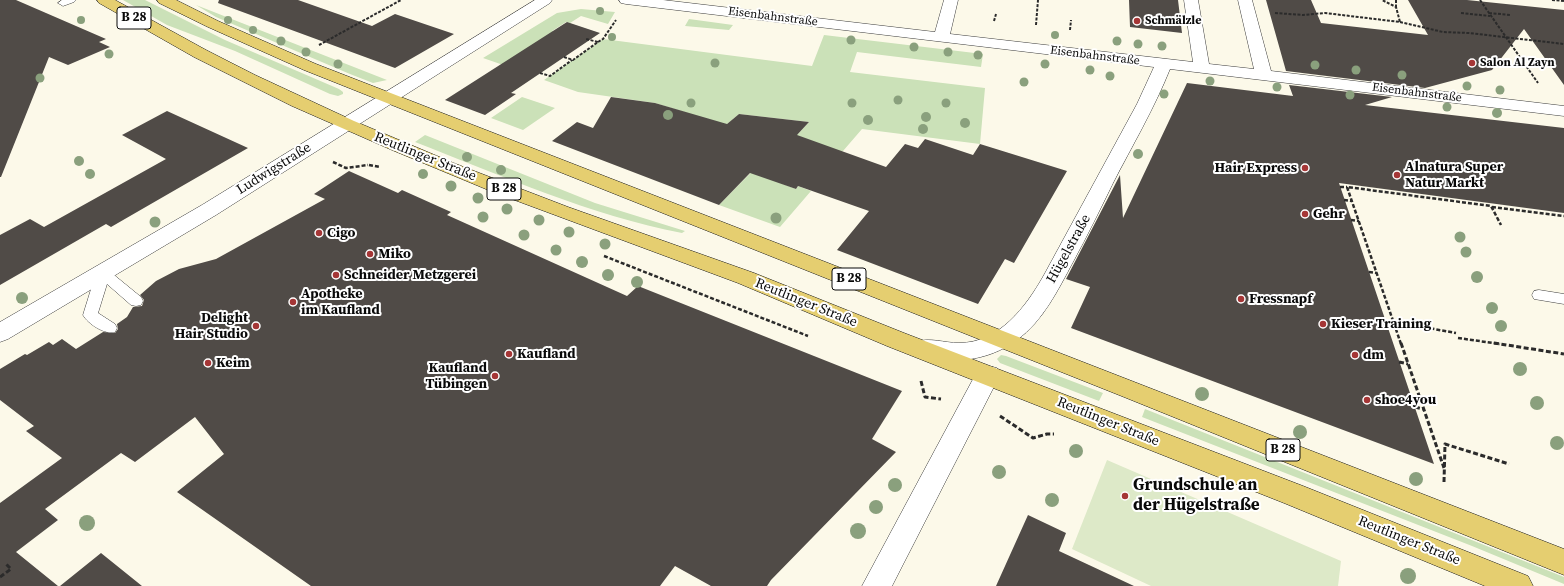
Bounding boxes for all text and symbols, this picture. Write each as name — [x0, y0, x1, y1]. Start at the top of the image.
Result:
street label: Eisenbahnstraße — [727, 4, 819, 30]
road number: B 28 — [117, 7, 151, 29]
place label: Schmälzle — [1145, 14, 1202, 28]
marker: Schmälzle — [1132, 16, 1142, 26]
street label: Eisenbahnstraße — [1049, 43, 1141, 69]
place label: Salon Al Zayn — [1480, 56, 1555, 70]
marker: Salon Al Zayn — [1467, 58, 1477, 68]
street label: Eisenbahnstraße — [1371, 80, 1463, 106]
street label: Reutlinger Straße — [371, 129, 479, 185]
street label: Ludwigstraße — [234, 139, 314, 199]
place label: Alnatura Super Natur Markt — [1405, 159, 1503, 192]
place label: Hair Express — [1215, 160, 1297, 176]
marker: Hair Express — [1300, 163, 1310, 173]
marker: Alnatura Super Natur Markt — [1392, 170, 1402, 180]
road number: B 28 — [487, 178, 521, 200]
place label: Gehr — [1313, 206, 1345, 222]
marker: Gehr — [1300, 209, 1310, 219]
street label: Hügelstraße — [1043, 212, 1095, 286]
place label: Cigo — [327, 225, 355, 241]
marker: Cigo — [314, 228, 324, 238]
place label: Miko — [378, 246, 411, 262]
marker: Miko — [365, 249, 375, 259]
place label: Schneider Metzgerei — [344, 267, 476, 283]
road number: B 28 — [832, 268, 866, 290]
marker: Schneider Metzgerei — [331, 270, 341, 280]
street label: Reutlinger Straße — [752, 275, 860, 331]
place label: Apotheke im Kaufland — [301, 286, 380, 318]
place label: Fressnapf — [1249, 291, 1312, 307]
marker: Fressnapf — [1236, 294, 1246, 304]
marker: Apotheke im Kaufland — [288, 297, 298, 307]
place label: Delight Hair Studio — [175, 310, 248, 342]
place label: Kieser Training — [1331, 316, 1431, 332]
marker: Kieser Training — [1318, 319, 1328, 329]
marker: Delight Hair Studio — [251, 321, 261, 331]
place label: Kaufland — [517, 346, 576, 362]
place label: dm — [1363, 347, 1384, 363]
marker: Kaufland — [504, 349, 514, 359]
marker: dm — [1350, 350, 1360, 360]
place label: Keim — [216, 355, 250, 371]
marker: Keim — [203, 358, 213, 368]
place label: Kaufland Tübingen — [425, 360, 487, 392]
marker: Kaufland Tübingen — [490, 371, 500, 381]
place label: shoe4you — [1375, 392, 1436, 408]
street label: Reutlinger Straße — [1054, 394, 1162, 450]
marker: shoe4you — [1362, 395, 1372, 405]
road number: B 28 — [1266, 439, 1300, 461]
place label: Grundschule an der Hügelstraße — [1133, 476, 1260, 516]
marker: Grundschule an der Hügelstraße — [1120, 491, 1130, 501]
street label: Reutlinger Straße — [1355, 513, 1463, 569]

